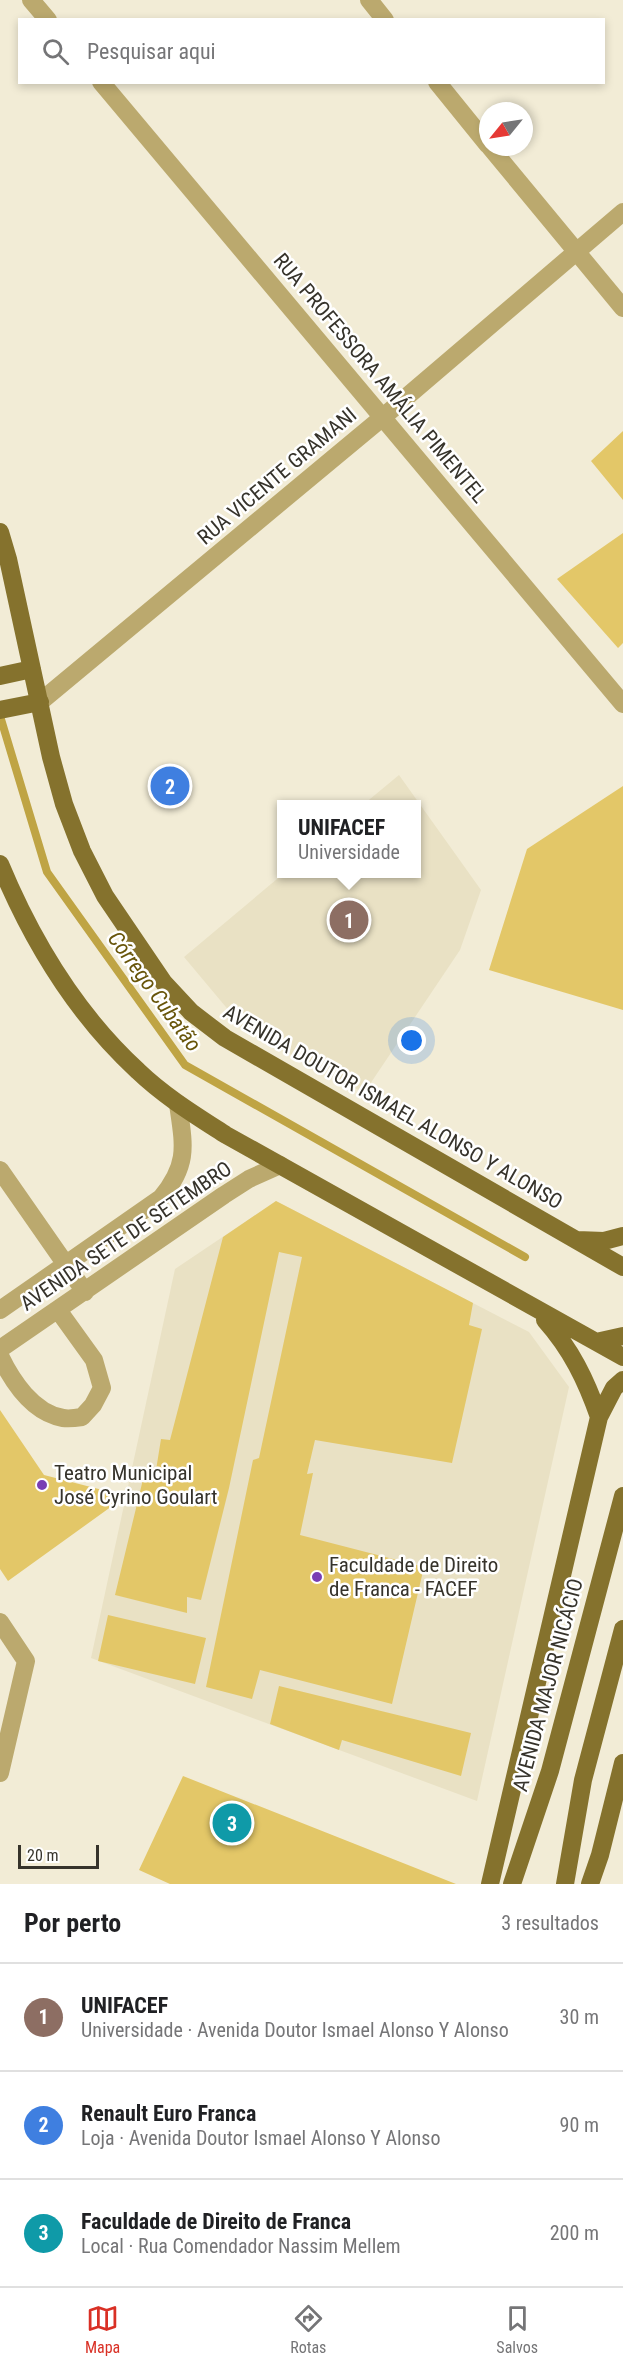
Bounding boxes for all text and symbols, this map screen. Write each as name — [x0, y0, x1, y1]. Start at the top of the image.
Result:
search box — [18, 18, 605, 84]
icon: search — [39, 35, 72, 68]
text: Pesquisar aqui — [87, 39, 216, 64]
north arrow — [479, 102, 533, 156]
street label: RUA PROFESSORA AMÁLIA PIMENTEL — [269, 249, 491, 507]
street label: RUA VICENTE GRAMANI — [193, 403, 361, 549]
pin: 2 — [150, 764, 190, 808]
popup — [277, 800, 421, 878]
text: UNIFACEF — [298, 815, 385, 840]
text: Universidade — [298, 840, 400, 864]
pin: 1 — [330, 898, 368, 942]
water label: Córrego Cubatão — [103, 926, 207, 1056]
street label: AVENIDA DOUTOR ISMAEL ALONSO Y ALONSO — [219, 1000, 567, 1214]
your location — [397, 1026, 426, 1055]
street label: AVENIDA SETE DE SETEMBRO — [16, 1156, 236, 1316]
place label: Teatro Municipal José Cyrino Goulart — [54, 1461, 217, 1509]
marker: Teatro Municipal José Cyrino Goulart — [35, 1478, 49, 1492]
place label: Faculdade de Direito de Franca - FACEF — [329, 1553, 498, 1601]
marker: Faculdade de Direito de Franca - FACEF — [310, 1570, 324, 1584]
street label: AVENIDA MAJOR NICÁCIO — [508, 1576, 588, 1794]
pin: 3 — [212, 1800, 252, 1846]
scale bar — [18, 1842, 99, 1870]
text: 20 m — [27, 1846, 59, 1865]
text: Por perto — [24, 1908, 121, 1938]
text: 3 resultados — [501, 1911, 599, 1935]
text: UNIFACEF — [81, 1993, 168, 2018]
text: 1 — [38, 2005, 49, 2029]
text: 30 m — [560, 2005, 599, 2029]
text: Universidade · Avenida Doutor Ismael Alonso Y Alonso — [81, 2018, 509, 2042]
text: Renault Euro Franca — [81, 2101, 256, 2126]
text: 2 — [38, 2113, 49, 2137]
text: 90 m — [560, 2113, 599, 2137]
text: Loja · Avenida Doutor Ismael Alonso Y Alonso — [81, 2126, 440, 2150]
text: Faculdade de Direito de Franca — [81, 2209, 351, 2234]
text: 3 — [38, 2221, 49, 2245]
text: 200 m — [550, 2221, 599, 2245]
text: Local · Rua Comendador Nassim Mellem — [81, 2234, 401, 2258]
tab: Mapa — [85, 2302, 120, 2357]
tab: Rotas — [290, 2302, 326, 2357]
tab: Salvos — [496, 2302, 538, 2357]

